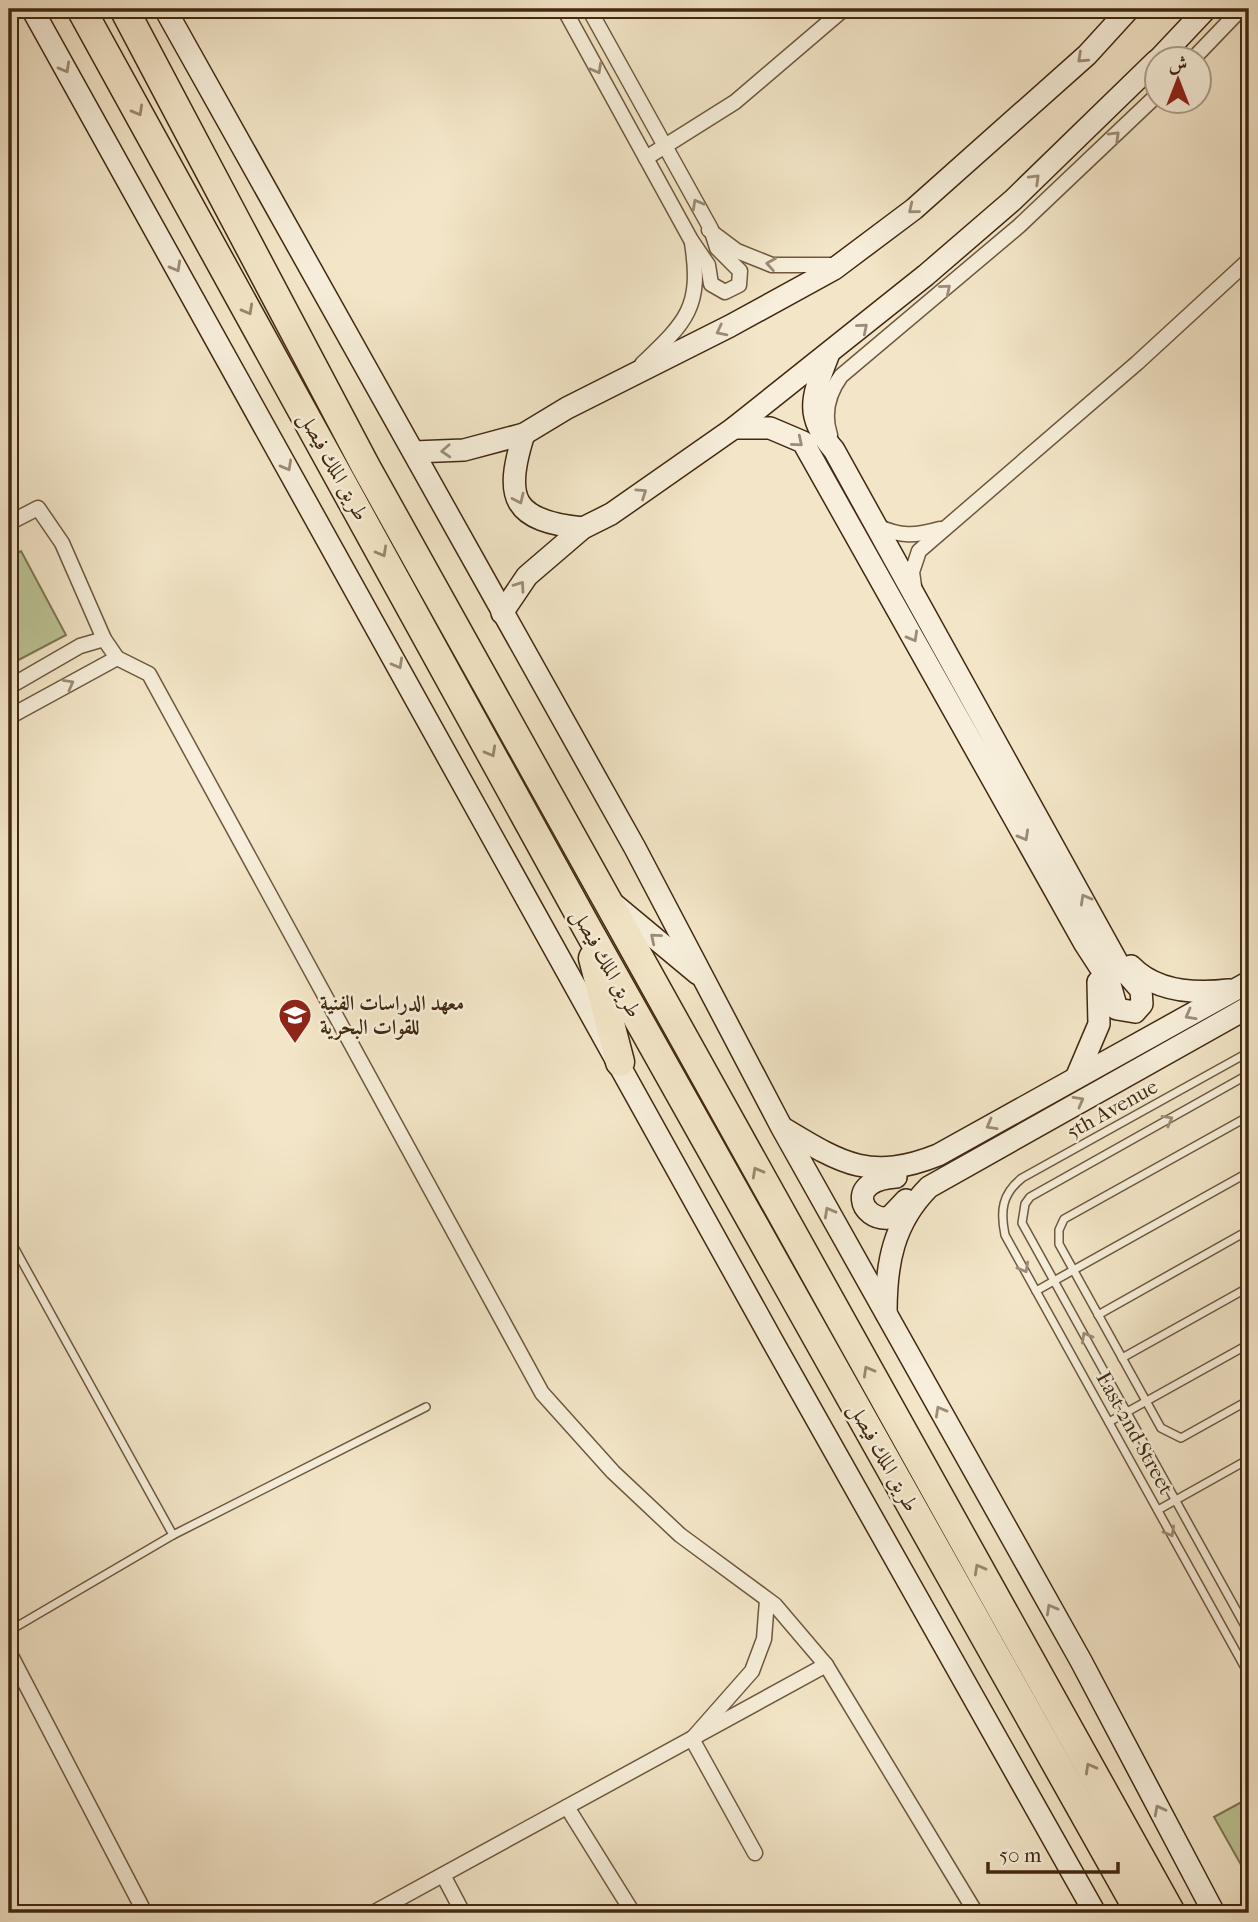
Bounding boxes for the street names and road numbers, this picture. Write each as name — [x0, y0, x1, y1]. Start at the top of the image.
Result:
street label: طريق الملك فيصل — [292, 407, 374, 526]
street label: طريق الملك فيصل — [565, 904, 647, 1023]
street label: 5th Avenue — [1062, 1074, 1162, 1144]
street label: East 2nd Street — [1091, 1367, 1179, 1499]
street label: طريق الملك فيصل — [842, 1398, 924, 1517]

